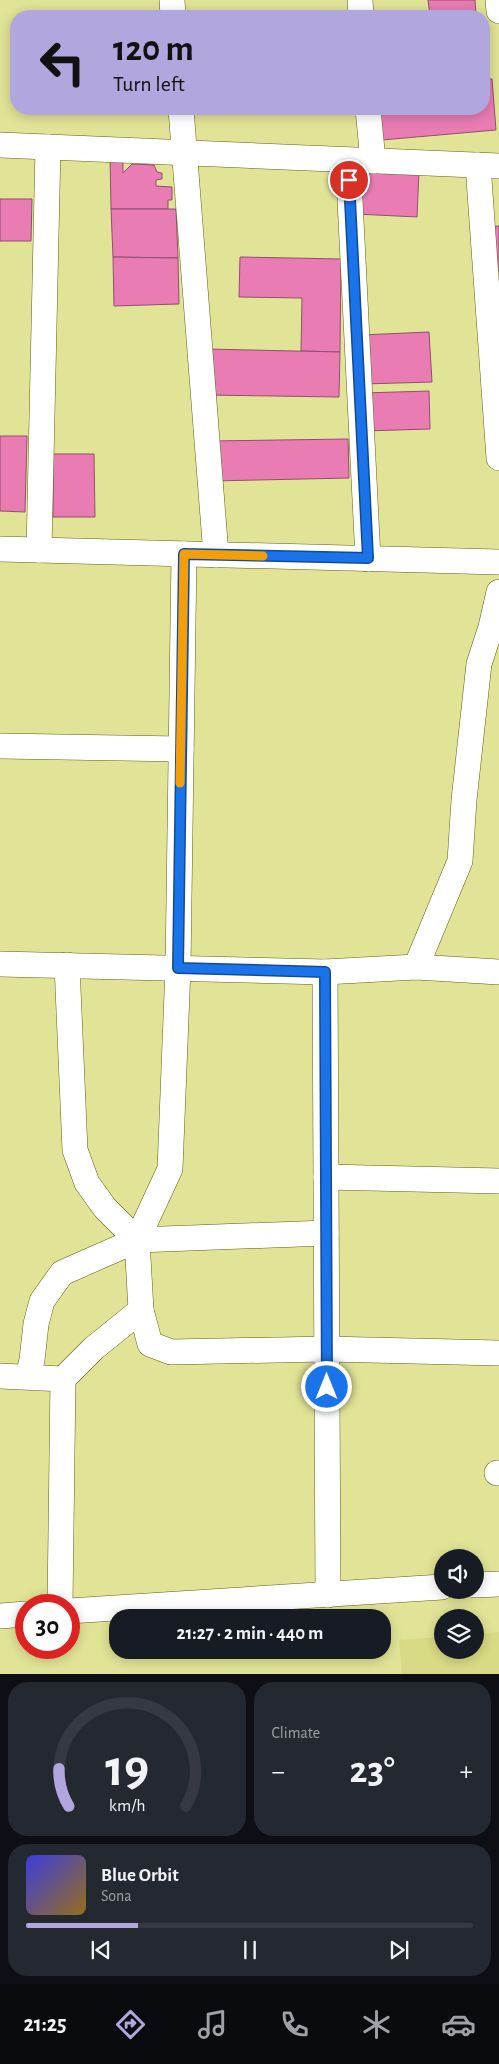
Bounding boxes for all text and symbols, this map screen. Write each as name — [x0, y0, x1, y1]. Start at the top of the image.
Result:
icon: left — [30, 30, 95, 95]
text: 120 m — [113, 32, 194, 67]
text: Turn left — [113, 73, 185, 95]
pin — [328, 159, 370, 201]
icon: arrive — [335, 166, 363, 194]
position arrow — [300, 1360, 352, 1412]
map controls — [434, 1549, 484, 1659]
button: sound — [434, 1549, 484, 1599]
speed limit sign: 30 — [15, 1594, 80, 1659]
button: layers — [434, 1609, 484, 1659]
text: 21:27 · 2 min · 440 m — [177, 1624, 323, 1643]
text: Climate — [272, 1725, 320, 1741]
text: 19 — [105, 1743, 149, 1795]
text: 23° — [350, 1752, 395, 1790]
text: − — [272, 1758, 285, 1786]
text: + — [460, 1758, 473, 1786]
text: km/h — [108, 1797, 145, 1815]
text: Blue Orbit — [101, 1866, 179, 1885]
text: Sona — [101, 1888, 132, 1904]
icon: previous — [87, 1936, 115, 1964]
icon: pause — [236, 1936, 264, 1964]
icon: next — [385, 1936, 413, 1964]
icon: directions — [113, 2007, 148, 2042]
icon: music — [195, 2007, 230, 2042]
icon: phone — [277, 2007, 312, 2042]
icon: climate — [359, 2007, 394, 2042]
icon: car — [441, 2007, 476, 2042]
text: 21:25 — [23, 2013, 67, 2035]

